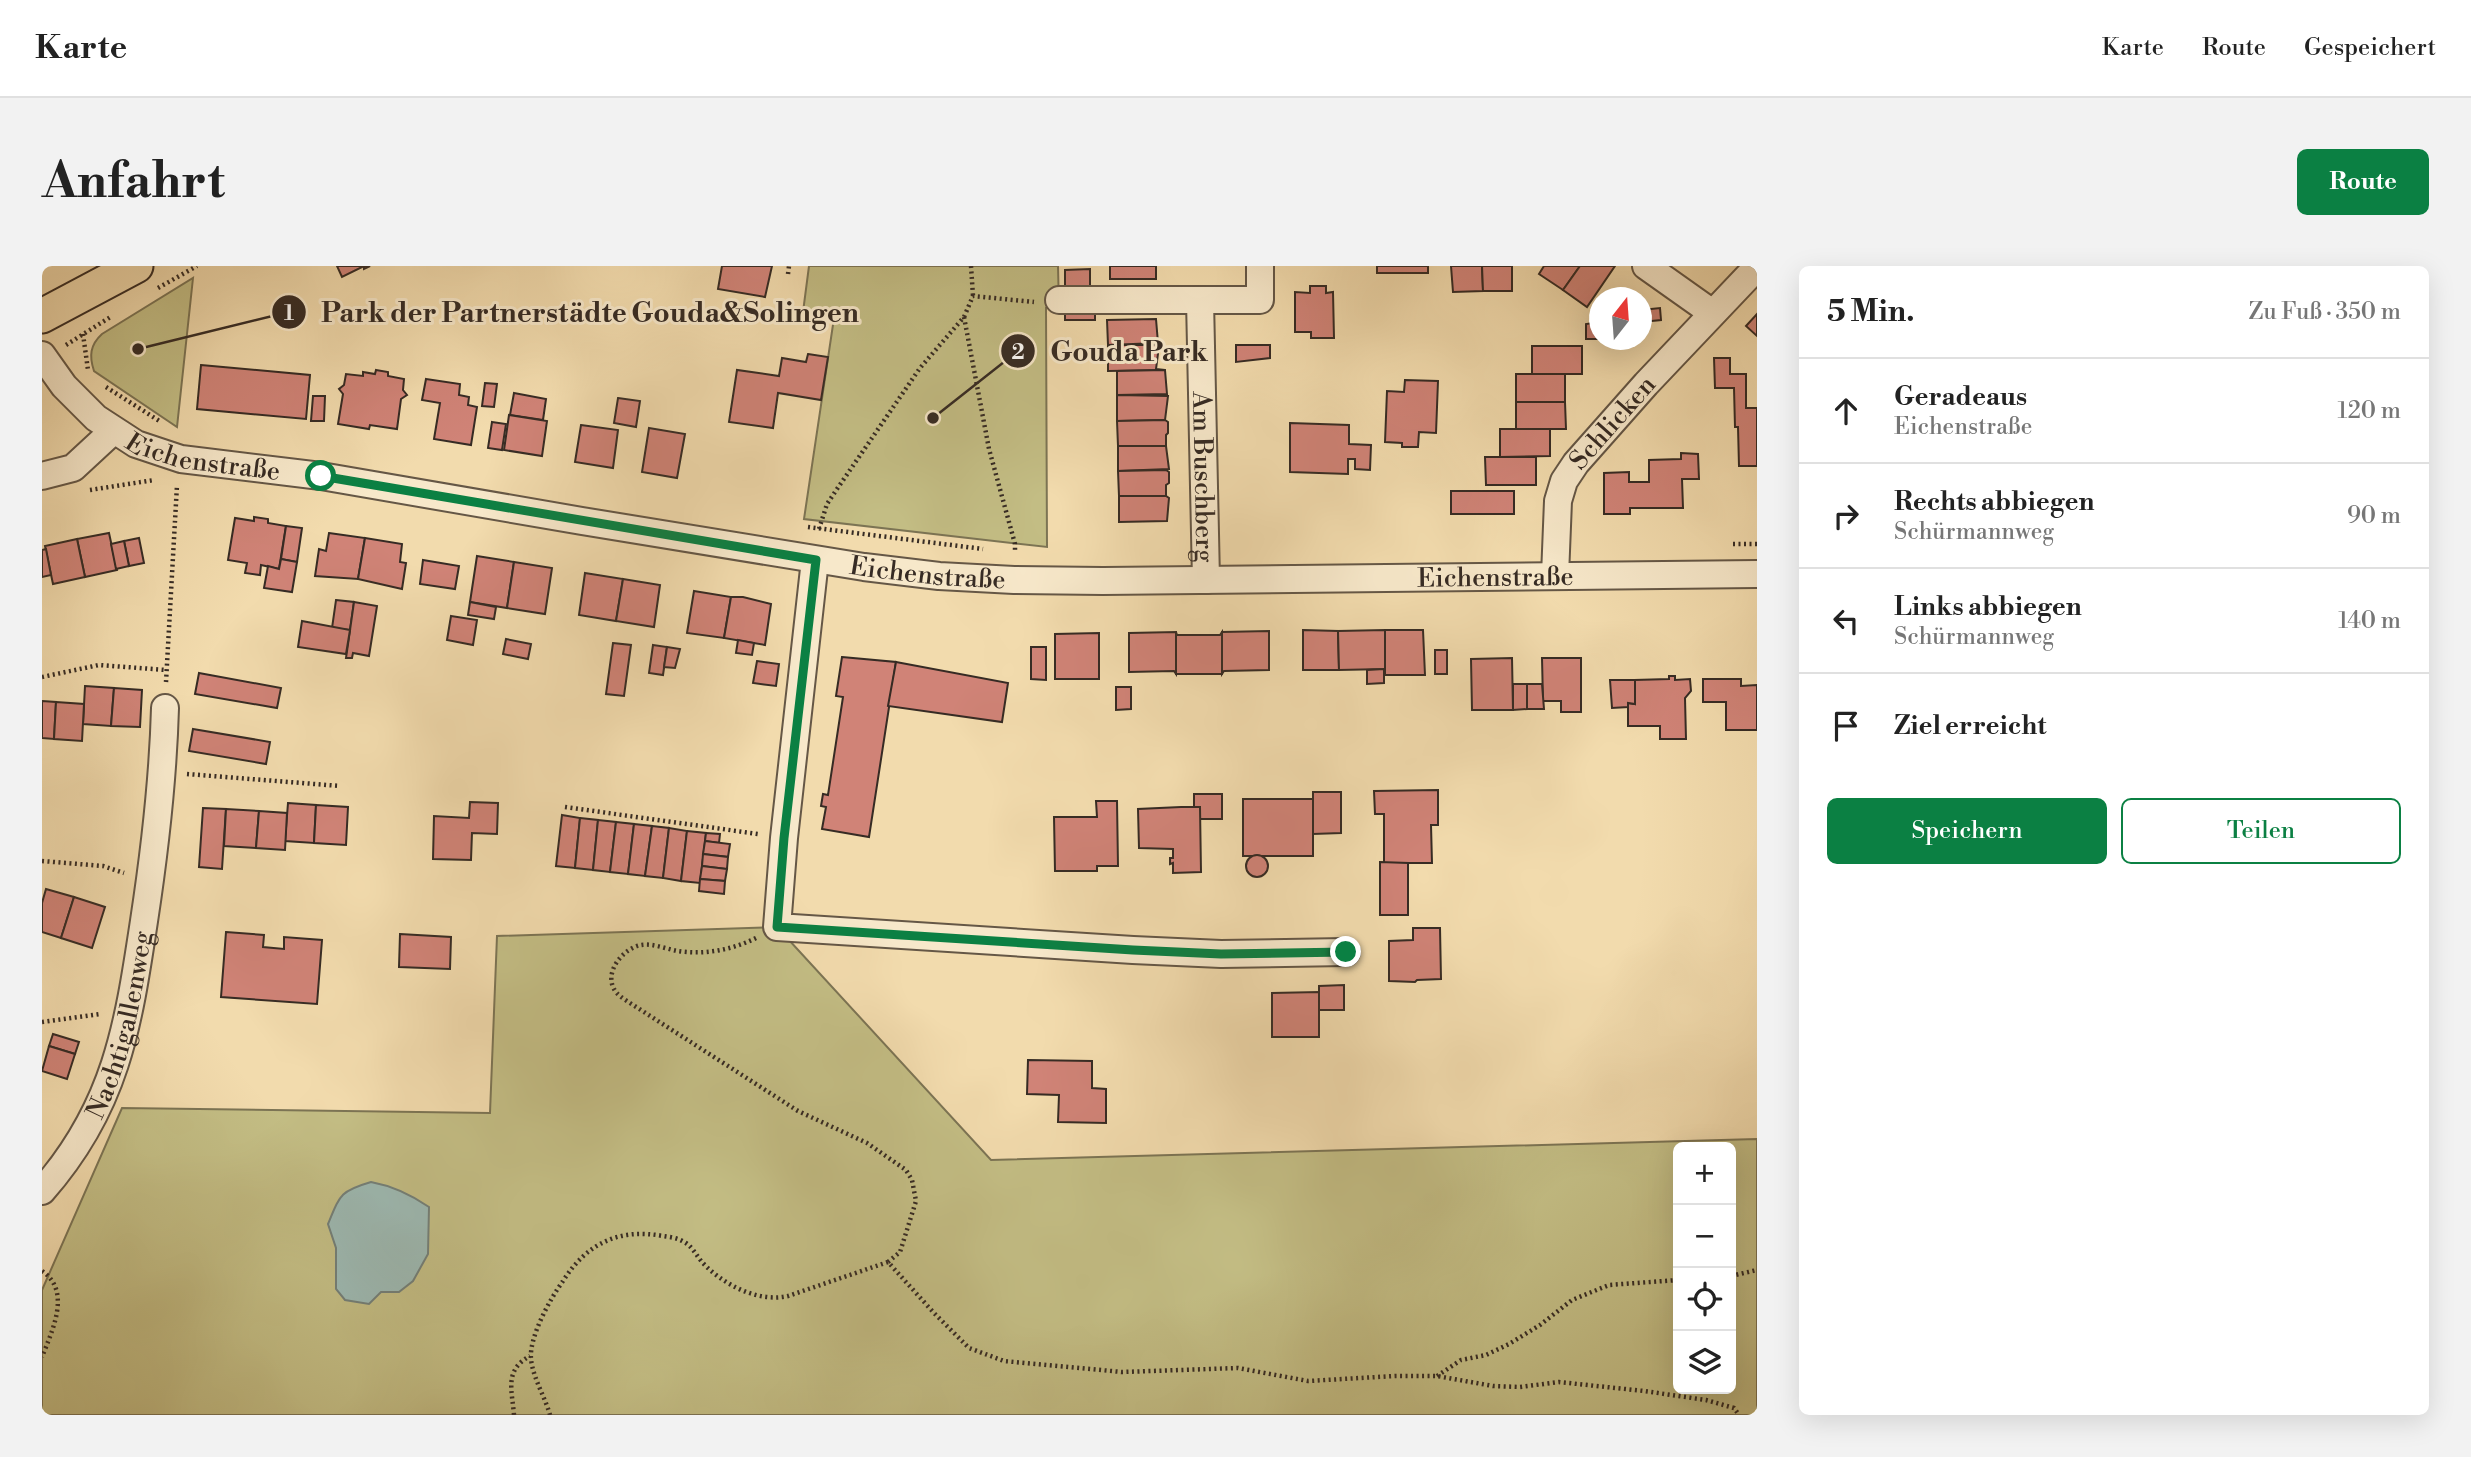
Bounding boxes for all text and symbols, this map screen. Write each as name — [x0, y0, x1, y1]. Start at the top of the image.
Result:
text: Karte — [35, 28, 127, 69]
text: Karte — [2102, 33, 2164, 63]
text: Route — [2202, 33, 2266, 63]
text: Gespeichert — [2304, 33, 2436, 63]
button: Route — [2297, 149, 2429, 215]
text: Anfahrt — [42, 152, 225, 213]
north arrow — [1589, 287, 1652, 350]
callout: Park der Partnerstädte Gouda&Solingen — [272, 288, 873, 337]
text: 5 Min. — [1827, 293, 1914, 331]
text: Park der Partnerstädte Gouda&Solingen — [321, 296, 859, 331]
text: Zu Fuß · 350 m — [2248, 298, 2401, 326]
text: 1 — [284, 301, 294, 327]
callout: Gouda Park — [1001, 327, 1221, 376]
text: Gouda Park — [1050, 335, 1208, 370]
text: 2 — [1011, 340, 1025, 366]
street label: Schlicken — [1563, 369, 1663, 477]
text: Geradeaus — [1894, 381, 2027, 413]
street label: Am Buschberg — [1185, 390, 1221, 564]
icon: ahead — [1827, 392, 1865, 430]
text: 120 m — [2337, 397, 2401, 425]
text: Eichenstraße — [1894, 413, 2032, 441]
street label: Eichenstraße — [119, 426, 282, 488]
route start — [305, 460, 336, 491]
text: Rechts abbiegen — [1894, 486, 2094, 518]
icon: right — [1827, 497, 1865, 535]
text: 90 m — [2347, 502, 2401, 530]
text: Schürmannweg — [1894, 518, 2054, 546]
street label: Eichenstraße — [847, 550, 1006, 597]
street label: Eichenstraße — [1417, 561, 1574, 595]
text: Links abbiegen — [1894, 591, 2082, 623]
icon: left — [1827, 602, 1865, 640]
text: 140 m — [2338, 607, 2401, 635]
text: Schürmannweg — [1894, 623, 2054, 651]
icon: arrive — [1827, 707, 1865, 745]
text: Ziel erreicht — [1894, 710, 2046, 742]
button: Speichern — [1827, 798, 2107, 864]
button: Teilen — [2121, 798, 2401, 864]
street label: Nachtigallenweg — [80, 928, 159, 1124]
route end — [1330, 936, 1361, 967]
map controls — [1673, 1142, 1736, 1394]
button: + — [1673, 1142, 1736, 1205]
button: − — [1673, 1205, 1736, 1268]
button: locate — [1673, 1268, 1736, 1331]
button: layers — [1673, 1331, 1736, 1394]

